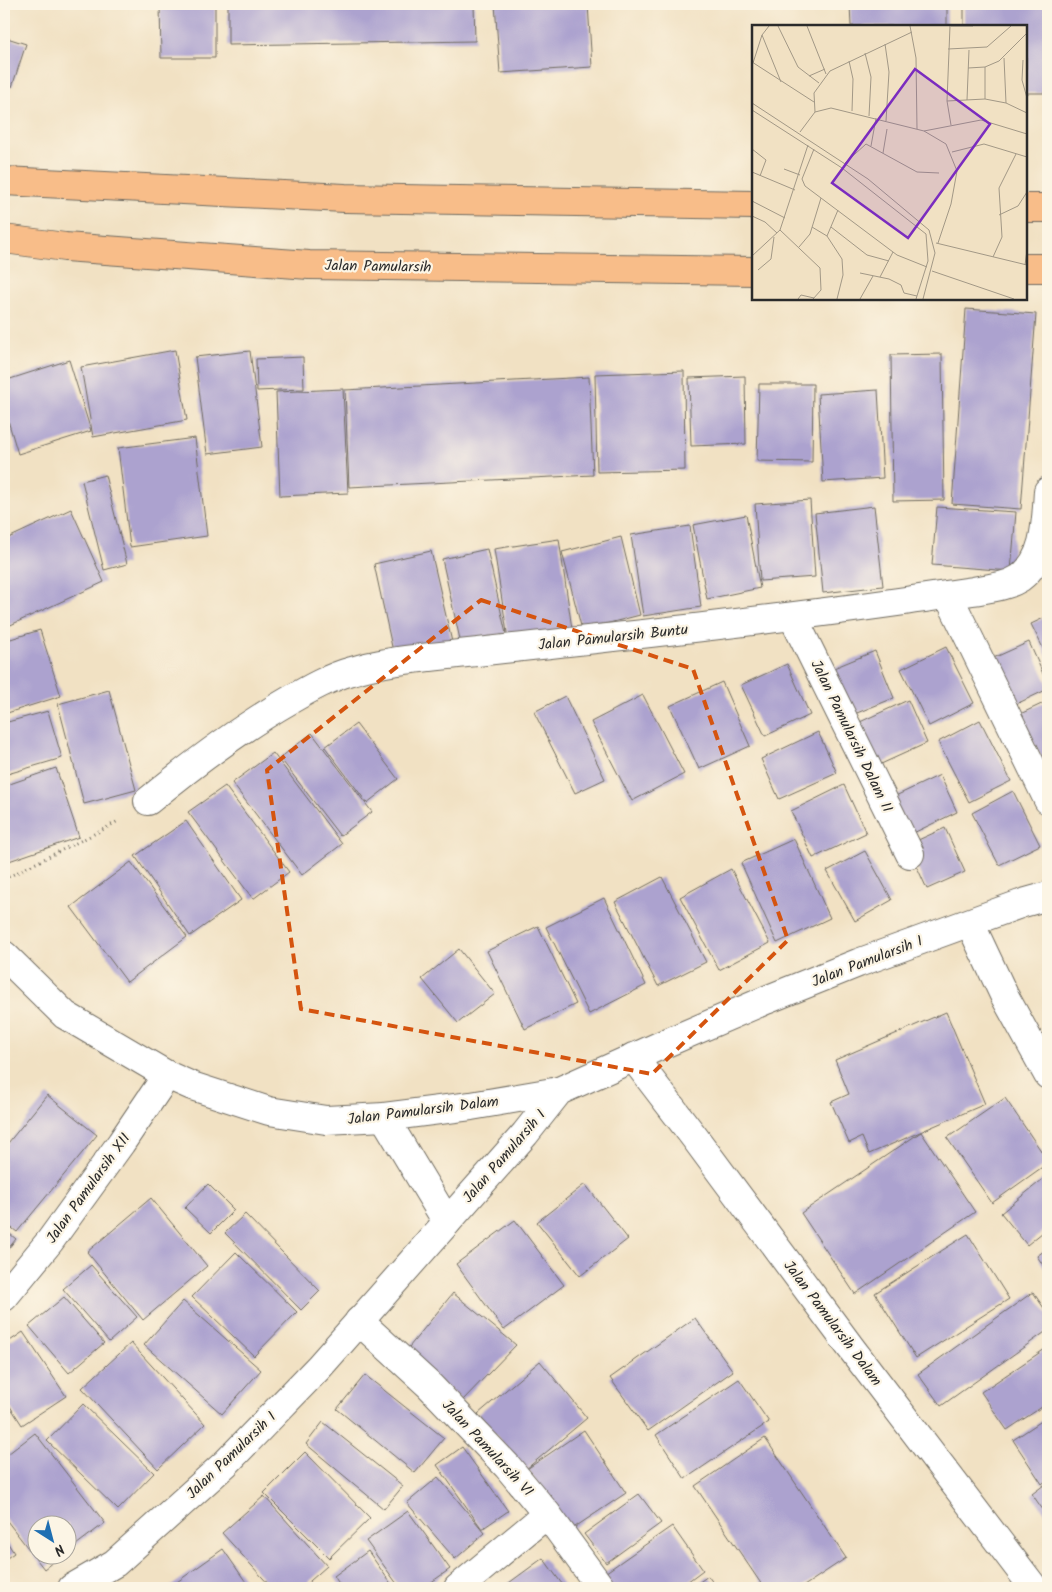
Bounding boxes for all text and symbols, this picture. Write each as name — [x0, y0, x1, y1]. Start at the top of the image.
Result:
inset map — [752, 25, 1027, 300]
street label: Jalan Pamularsih — [324, 254, 432, 280]
street label: Jalan Pamularsih Buntu — [537, 618, 689, 658]
street label: Jalan Pamularsih Dalam II — [804, 656, 899, 817]
street label: Jalan Pamularsih I — [808, 930, 927, 994]
street label: Jalan Pamularsih Dalam — [346, 1090, 500, 1132]
street label: Jalan Pamularsih I — [457, 1104, 553, 1209]
street label: Jalan Pamularsih XII — [40, 1128, 137, 1249]
street label: Jalan Pamularsih Dalam — [777, 1256, 888, 1392]
street label: Jalan Pamularsih VI — [436, 1395, 539, 1503]
street label: Jalan Pamularsih I — [181, 1406, 283, 1505]
north arrow — [28, 1514, 78, 1564]
text: N — [49, 1538, 69, 1561]

